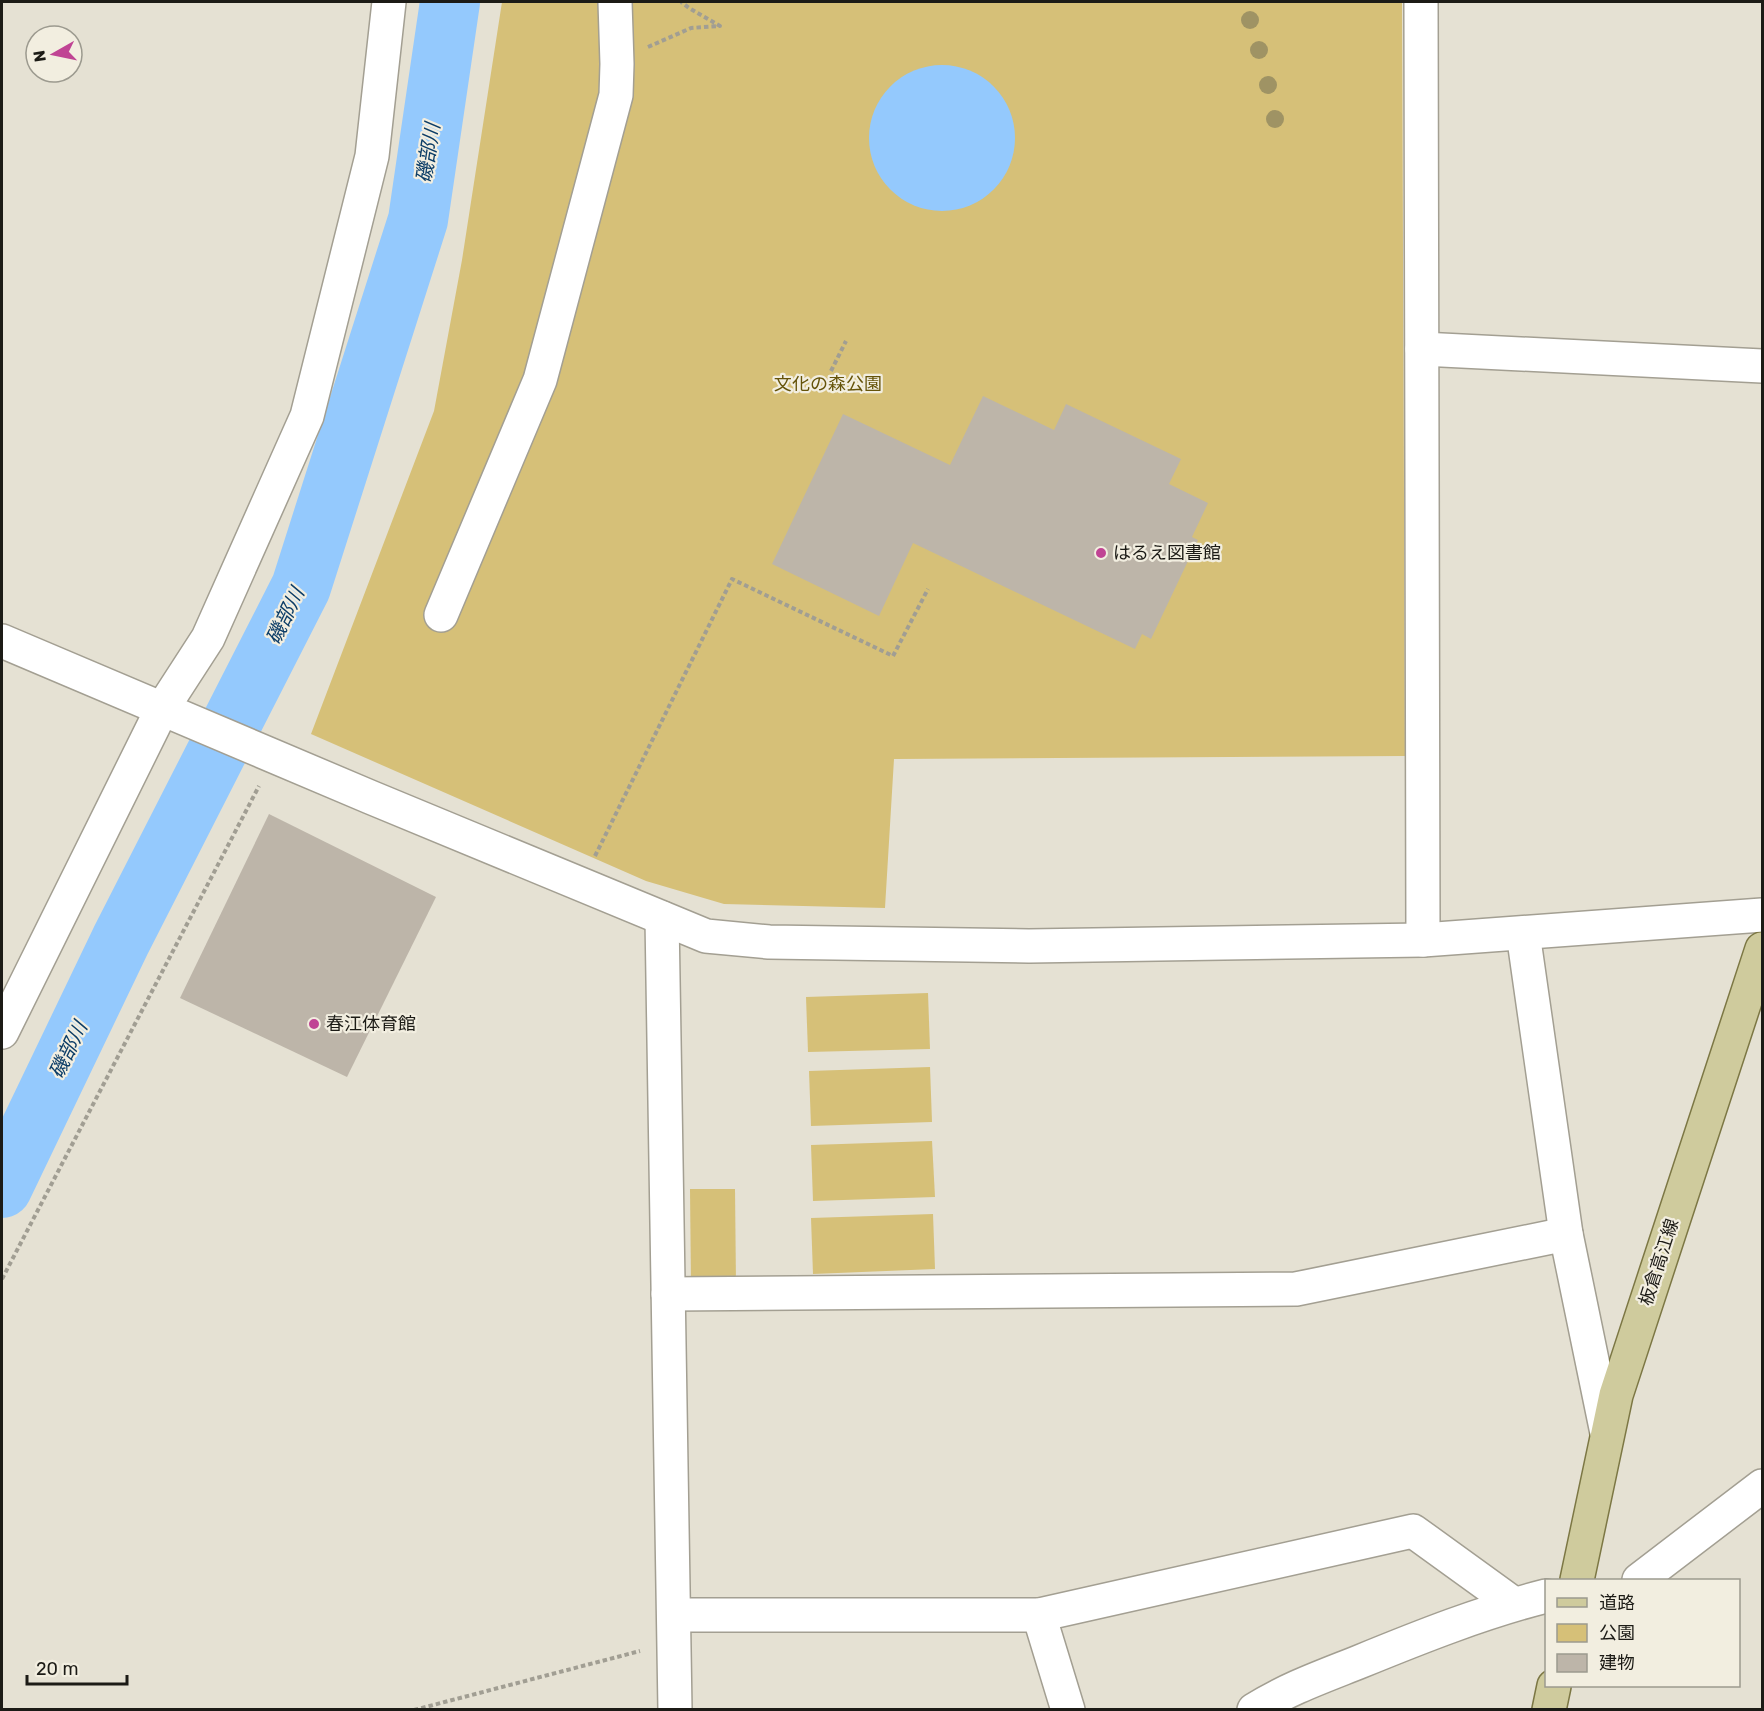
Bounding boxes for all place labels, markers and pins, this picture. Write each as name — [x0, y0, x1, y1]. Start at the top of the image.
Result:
place label: はるえ図書館 — [1113, 542, 1221, 564]
marker: はるえ図書館 — [1094, 546, 1108, 560]
place label: 春江体育館 — [326, 1013, 416, 1035]
marker: 春江体育館 — [307, 1017, 321, 1031]

